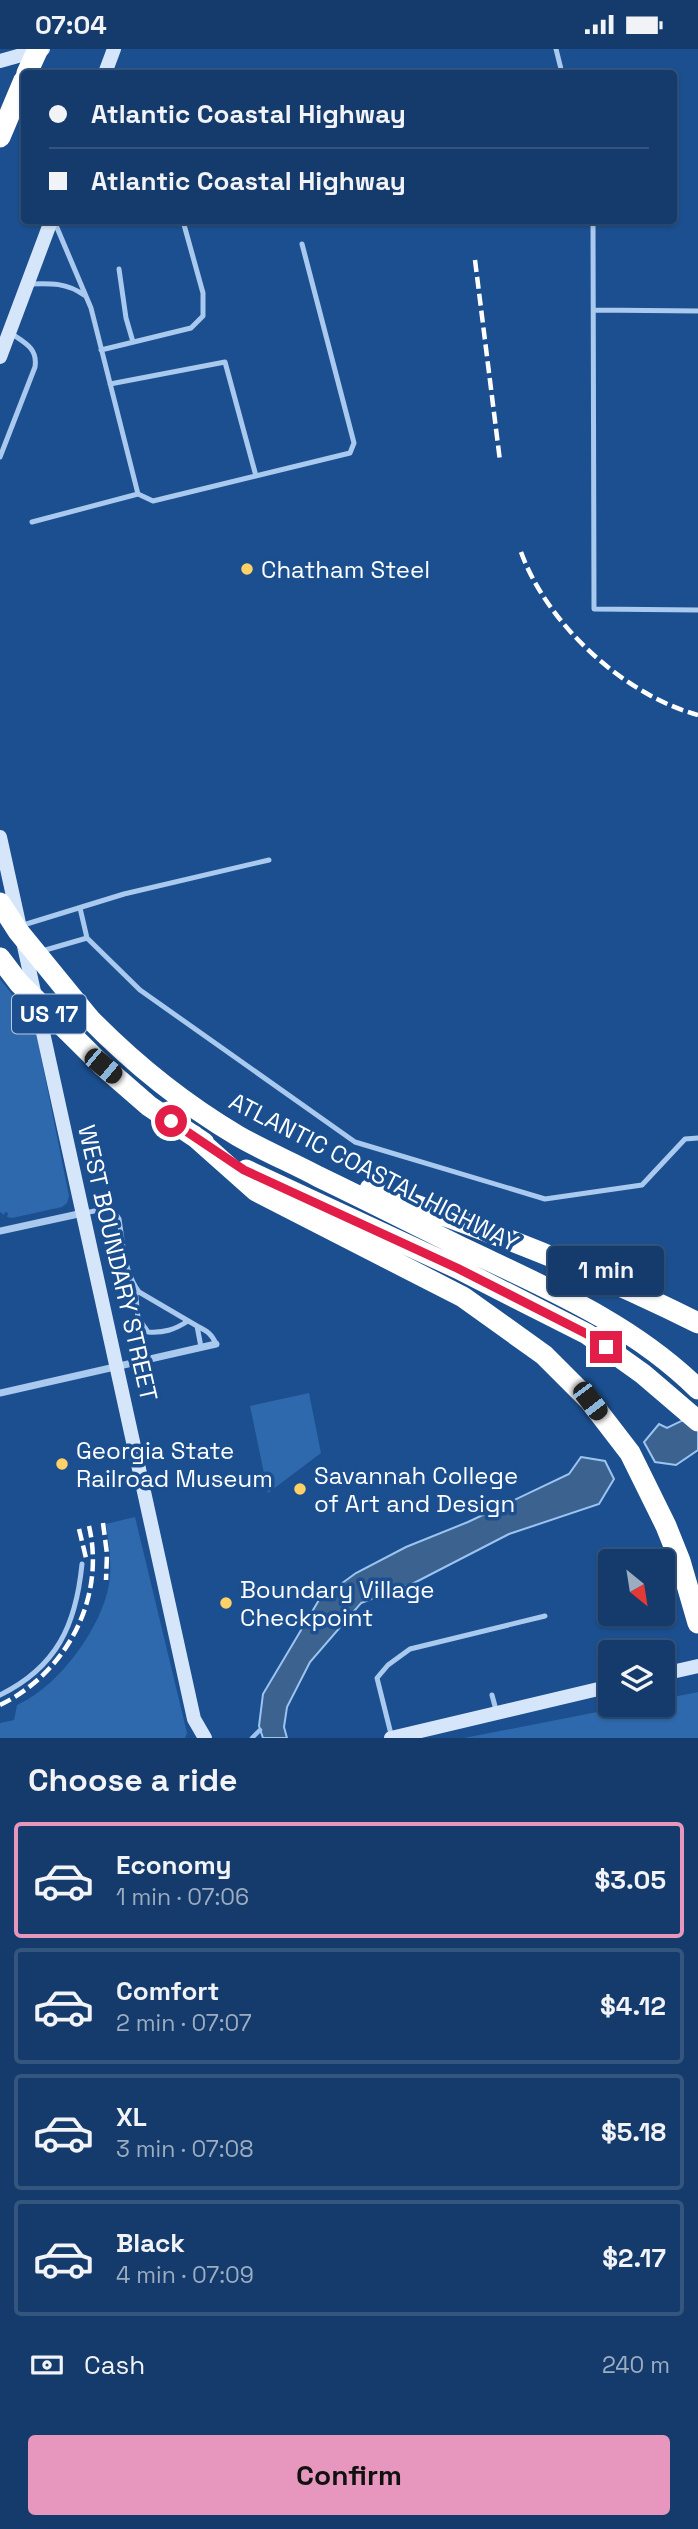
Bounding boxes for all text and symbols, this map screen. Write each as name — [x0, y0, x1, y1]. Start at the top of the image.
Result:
text: 07:04 — [35, 8, 107, 42]
text: Atlantic Coastal Highway — [91, 97, 406, 131]
text: Atlantic Coastal Highway — [91, 164, 406, 198]
place label: Chatham Steel — [261, 554, 430, 585]
marker: Chatham Steel — [239, 561, 255, 577]
road number: US 17 — [12, 995, 86, 1033]
car — [81, 1044, 126, 1088]
street label: ATLANTIC COASTAL HIGHWAY — [224, 1085, 524, 1259]
route start — [155, 1105, 187, 1137]
street label: WEST BOUNDARY STREET — [71, 1122, 165, 1404]
callout: 1 min — [548, 1245, 664, 1295]
text: 1 min — [578, 1255, 634, 1285]
route end — [590, 1331, 622, 1363]
car — [569, 1378, 612, 1424]
place label: Georgia State Railroad Museum — [76, 1435, 273, 1494]
marker: Georgia State Railroad Museum — [54, 1456, 70, 1472]
place label: Savannah College of Art and Design — [314, 1460, 518, 1519]
marker: Savannah College of Art and Design — [292, 1481, 308, 1497]
north arrow — [598, 1549, 676, 1626]
map controls — [598, 1549, 675, 1717]
place label: Boundary Village Checkpoint — [240, 1574, 435, 1633]
marker: Boundary Village Checkpoint — [218, 1595, 234, 1611]
button: layers — [598, 1640, 675, 1717]
text: Choose a ride — [28, 1760, 238, 1800]
text: Economy — [116, 1848, 232, 1882]
icon: car — [32, 1849, 95, 1912]
text: $3.05 — [595, 1863, 666, 1897]
text: 1 min · 07:06 — [116, 1882, 249, 1912]
text: Comfort — [116, 1974, 219, 2008]
icon: car — [32, 1975, 95, 2038]
text: $4.12 — [600, 1989, 666, 2023]
text: 2 min · 07:07 — [116, 2008, 252, 2038]
text: XL — [116, 2100, 147, 2134]
icon: car — [32, 2101, 95, 2164]
text: $5.18 — [601, 2115, 666, 2149]
text: 3 min · 07:08 — [116, 2134, 254, 2164]
text: Black — [116, 2226, 185, 2260]
icon: car — [32, 2227, 95, 2290]
text: $2.17 — [602, 2241, 666, 2275]
text: 4 min · 07:09 — [116, 2260, 254, 2290]
icon: cash — [28, 2346, 66, 2384]
text: Cash — [84, 2348, 145, 2382]
text: 240 m — [602, 2350, 670, 2380]
button: Confirm — [28, 2435, 670, 2515]

